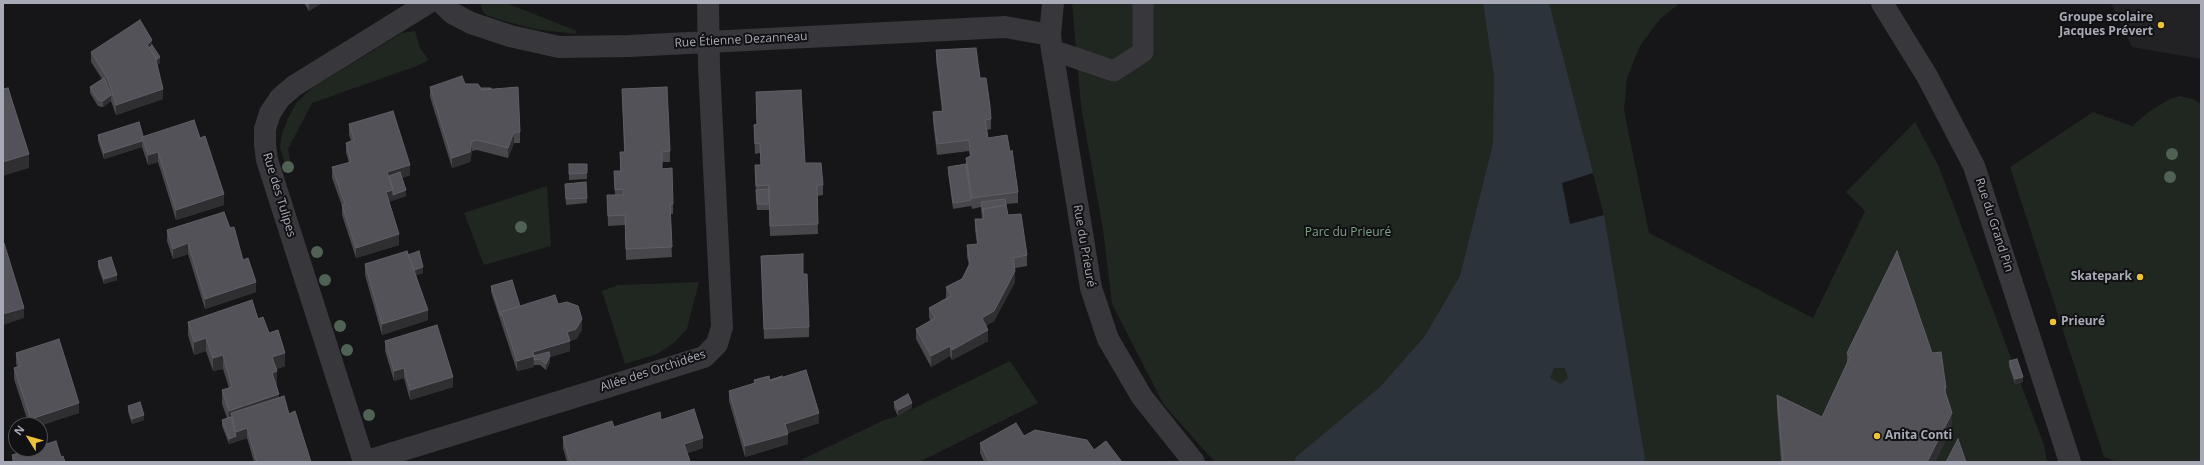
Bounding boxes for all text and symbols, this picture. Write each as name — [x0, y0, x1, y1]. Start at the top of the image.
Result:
place label: Groupe scolaire Jacques Prévert — [2059, 11, 2153, 39]
marker: Groupe scolaire Jacques Prévert — [2156, 20, 2166, 30]
street label: Rue Étienne Dezanneau — [674, 29, 808, 51]
street label: Rue des Tulipes — [259, 151, 299, 239]
street label: Rue du Grand Pin — [1972, 176, 2016, 274]
street label: Rue du Prieuré — [1070, 204, 1098, 288]
park label: Parc du Prieuré — [1305, 226, 1391, 240]
place label: Skatepark — [2071, 270, 2132, 284]
marker: Skatepark — [2135, 272, 2145, 282]
place label: Prieuré — [2061, 315, 2105, 329]
marker: Prieuré — [2048, 317, 2058, 327]
street label: Allée des Orchidées — [598, 347, 708, 395]
north arrow — [8, 417, 48, 457]
text: N — [10, 422, 27, 438]
place label: Anita Conti — [1885, 429, 1952, 443]
marker: Anita Conti — [1872, 431, 1882, 441]

